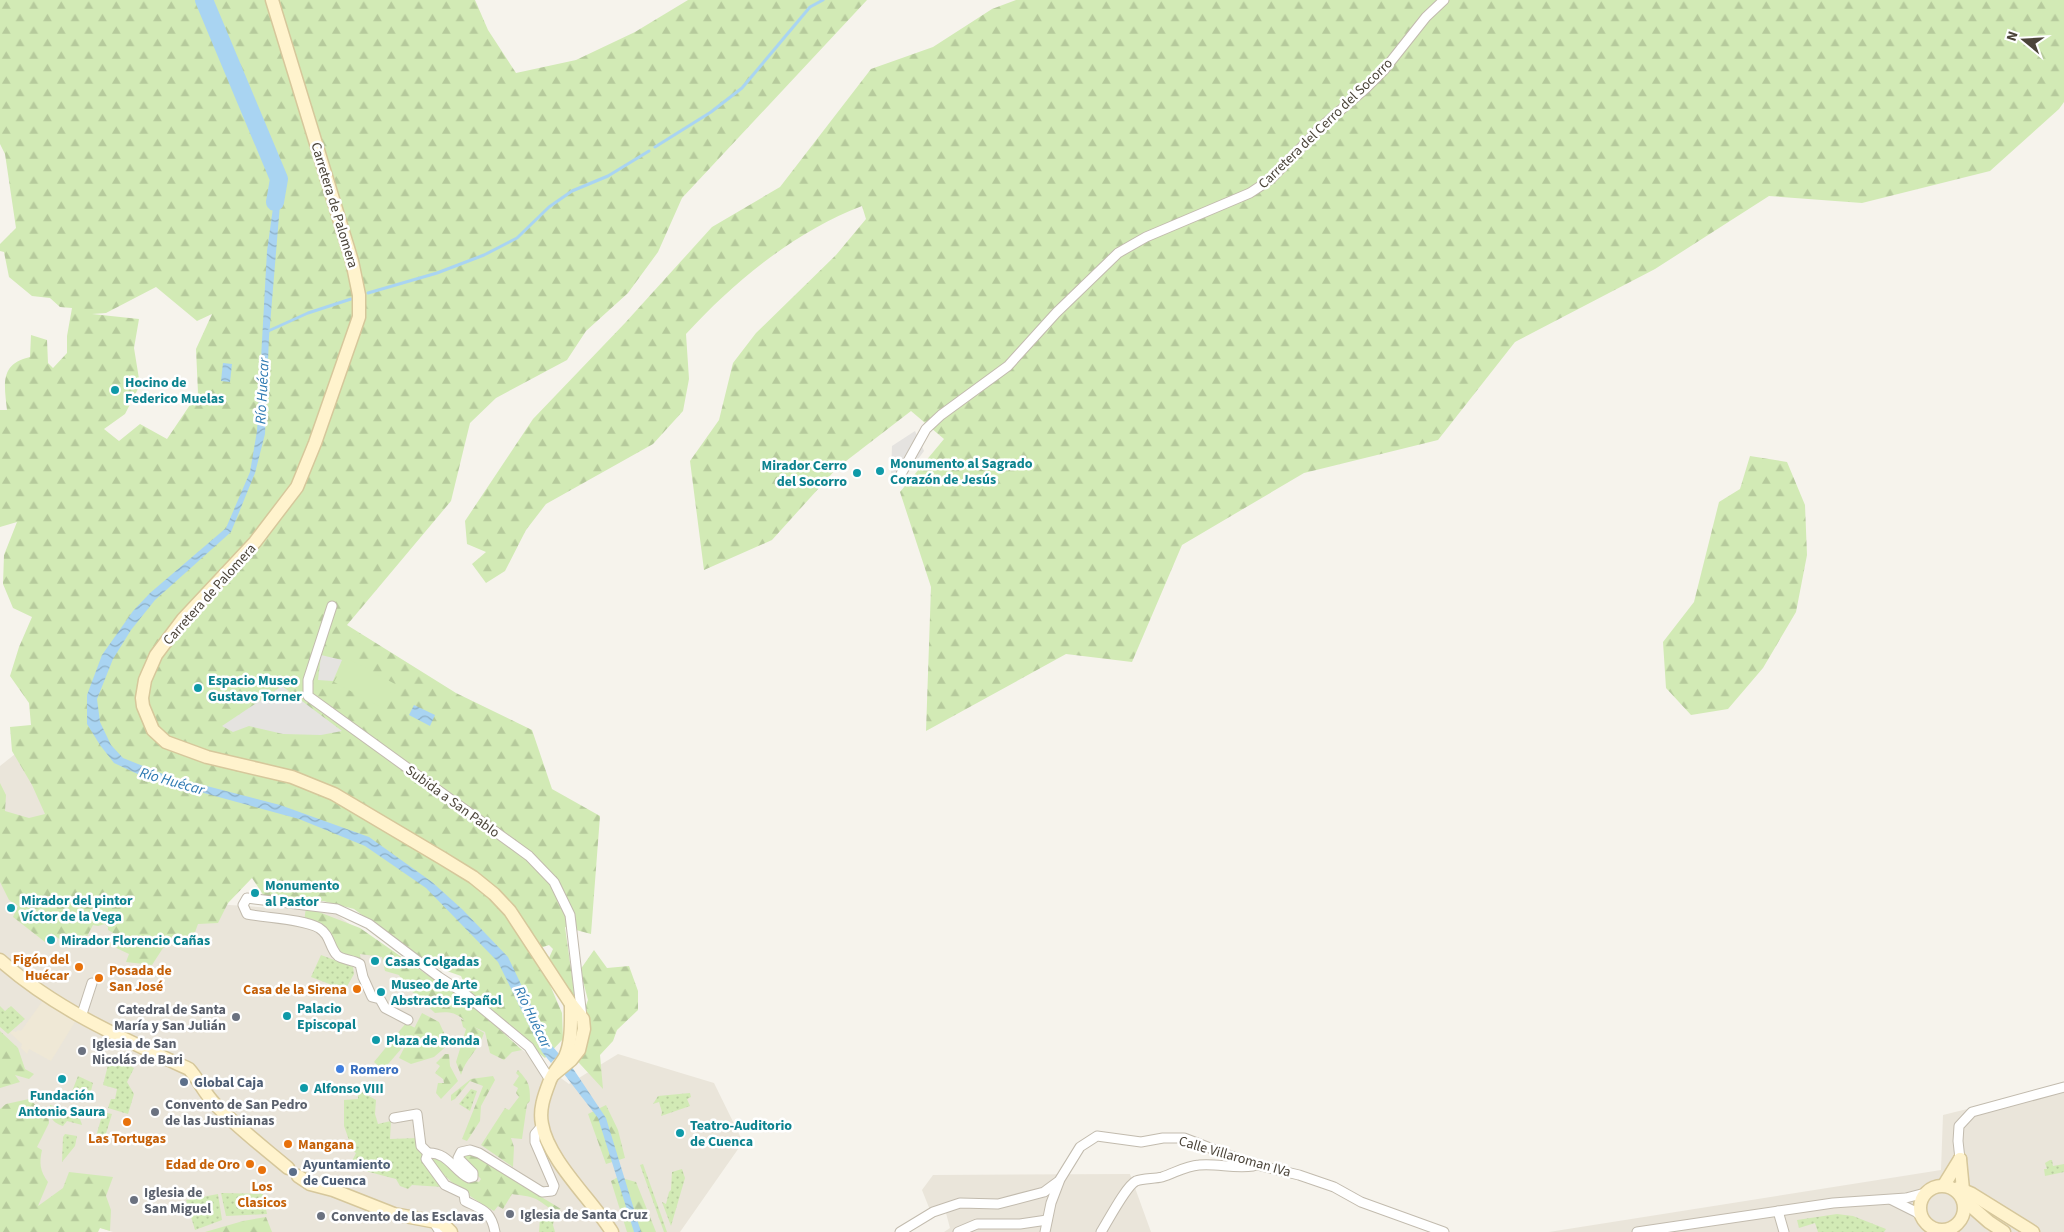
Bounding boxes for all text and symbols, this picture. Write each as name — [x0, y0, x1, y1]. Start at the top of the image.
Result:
north arrow — [1999, 15, 2049, 65]
text: N — [2002, 29, 2024, 44]
street label: Carretera del Cerro del Socorro — [1254, 54, 1397, 194]
street label: Carretera de Palomera — [305, 140, 363, 271]
water label: Río Huécar — [250, 356, 275, 425]
place label: Hocino de Federico Muelas — [125, 373, 224, 409]
marker: Hocino de Federico Muelas — [109, 384, 121, 396]
place label: Monumento al Sagrado Corazón de Jesús — [890, 454, 1033, 490]
place label: Mirador Cerro del Socorro — [762, 456, 847, 492]
marker: Monumento al Sagrado Corazón de Jesús — [874, 465, 886, 477]
marker: Mirador Cerro del Socorro — [851, 467, 863, 479]
street label: Carretera de Palomera — [159, 539, 261, 650]
place label: Espacio Museo Gustavo Torner — [208, 671, 302, 707]
marker: Espacio Museo Gustavo Torner — [192, 682, 204, 694]
street label: Subida a San Pablo — [401, 761, 504, 843]
water label: Río Huécar — [137, 762, 208, 801]
place label: Monumento al Pastor — [265, 876, 340, 912]
marker: Monumento al Pastor — [249, 887, 261, 899]
place label: Mirador del pintor Víctor de la Vega — [20, 891, 133, 927]
marker: Mirador del pintor Víctor de la Vega — [5, 902, 17, 914]
place label: Mirador Florencio Cañas — [61, 931, 210, 951]
marker: Mirador Florencio Cañas — [45, 934, 57, 946]
place label: Figón del Huécar — [13, 950, 69, 986]
place label: Casas Colgadas — [385, 952, 479, 972]
marker: Casas Colgadas — [369, 955, 381, 967]
marker: Figón del Huécar — [73, 961, 85, 973]
place label: Posada de San José — [109, 961, 172, 997]
marker: Posada de San José — [93, 972, 105, 984]
place label: Museo de Arte Abstracto Español — [390, 975, 502, 1011]
place label: Casa de la Sirena — [243, 980, 347, 1000]
marker: Casa de la Sirena — [351, 983, 363, 995]
water label: Río Huécar — [509, 983, 557, 1052]
marker: Museo de Arte Abstracto Español — [375, 986, 387, 998]
place label: Palacio Episcopal — [297, 999, 356, 1035]
place label: Catedral de Santa María y San Julián — [114, 1000, 226, 1036]
marker: Palacio Episcopal — [281, 1010, 293, 1022]
marker: Catedral de Santa María y San Julián — [230, 1011, 242, 1023]
place label: Plaza de Ronda — [386, 1031, 480, 1051]
place label: Iglesia de San Nicolás de Bari — [92, 1034, 183, 1070]
marker: Plaza de Ronda — [370, 1034, 382, 1046]
marker: Iglesia de San Nicolás de Bari — [76, 1045, 88, 1057]
place label: Romero — [350, 1060, 399, 1080]
marker: Romero — [334, 1063, 346, 1075]
marker: Fundación Antonio Saura — [56, 1073, 68, 1085]
place label: Global Caja — [194, 1073, 264, 1093]
marker: Global Caja — [178, 1076, 190, 1088]
place label: Alfonso VIII — [313, 1079, 384, 1099]
marker: Alfonso VIII — [298, 1082, 310, 1094]
place label: Fundación Antonio Saura — [17, 1086, 106, 1122]
place label: Convento de San Pedro de las Justinianas — [165, 1095, 308, 1131]
marker: Convento de San Pedro de las Justinianas — [149, 1106, 161, 1118]
marker: Las Tortugas — [121, 1116, 133, 1128]
place label: Teatro-Auditorio de Cuenca — [690, 1116, 792, 1152]
marker: Teatro-Auditorio de Cuenca — [674, 1127, 686, 1139]
place label: Las Tortugas — [88, 1129, 166, 1149]
street label: Calle Villaroman IVa — [1176, 1131, 1293, 1183]
place label: Mangana — [298, 1135, 354, 1155]
marker: Mangana — [282, 1138, 294, 1150]
place label: Edad de Oro — [165, 1155, 240, 1175]
place label: Ayuntamiento de Cuenca — [302, 1155, 391, 1191]
marker: Edad de Oro — [244, 1158, 256, 1170]
marker: Los Clasicos — [256, 1164, 268, 1176]
marker: Ayuntamiento de Cuenca — [287, 1166, 299, 1178]
place label: Los Clasicos — [237, 1177, 287, 1213]
place label: Iglesia de San Miguel — [144, 1183, 211, 1219]
marker: Iglesia de San Miguel — [128, 1194, 140, 1206]
place label: Iglesia de Santa Cruz — [520, 1205, 648, 1225]
place label: Convento de las Esclavas — [331, 1207, 484, 1227]
marker: Iglesia de Santa Cruz — [504, 1208, 516, 1220]
marker: Convento de las Esclavas — [315, 1210, 327, 1222]

